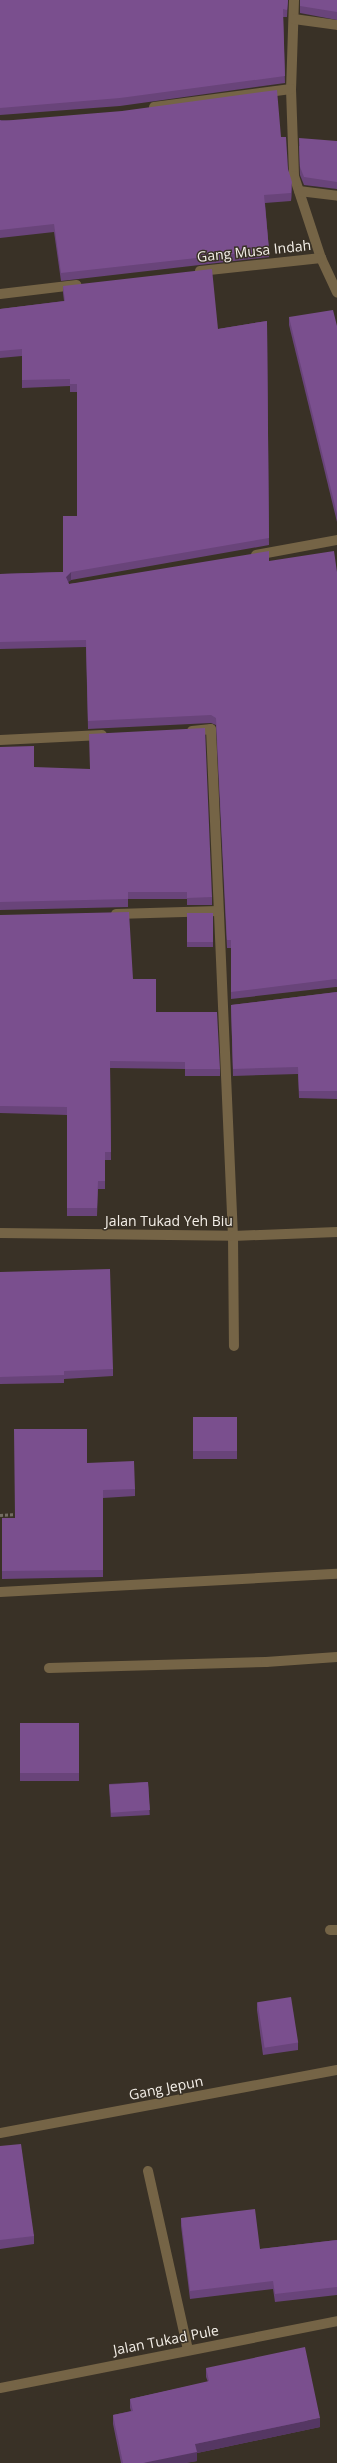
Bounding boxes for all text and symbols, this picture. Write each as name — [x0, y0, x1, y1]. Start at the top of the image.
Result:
street label: Gang Musa Indah — [196, 237, 312, 265]
street label: Jalan Tukad Yeh Biu — [105, 1213, 233, 1229]
street label: Gang Jepun — [128, 2073, 204, 2103]
street label: Jalan Tukad Pule — [112, 2322, 220, 2358]

